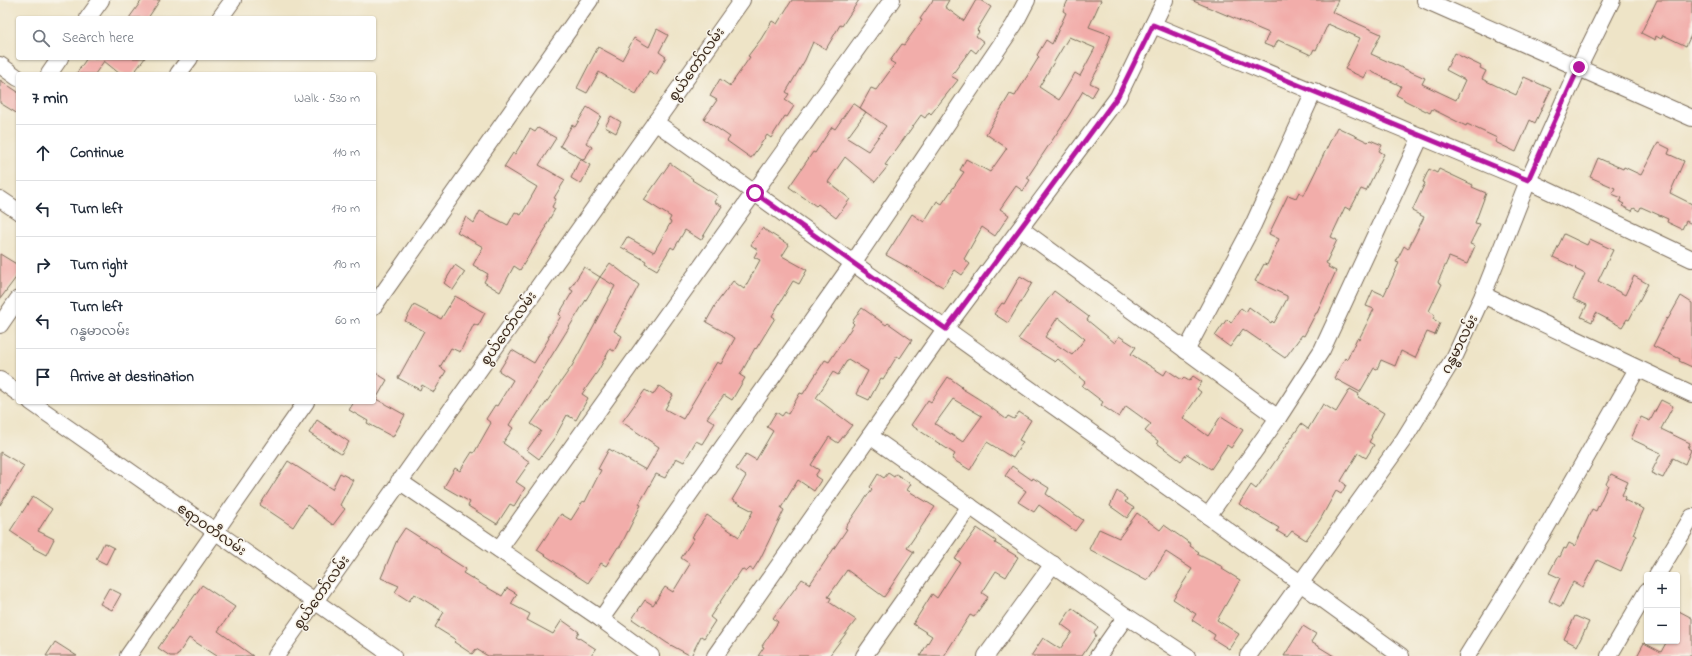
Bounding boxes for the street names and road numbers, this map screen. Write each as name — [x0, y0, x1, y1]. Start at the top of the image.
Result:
street label: စွယ်တော်လမ်း — [663, 23, 731, 106]
street label: စွယ်တော်လမ်း — [475, 287, 543, 370]
street label: ဂန္ဓမာလမ်း — [1436, 311, 1485, 378]
street label: ဧရာဝတီလမ်း — [172, 498, 251, 562]
street label: စွယ်တော်လမ်း — [288, 551, 356, 634]

